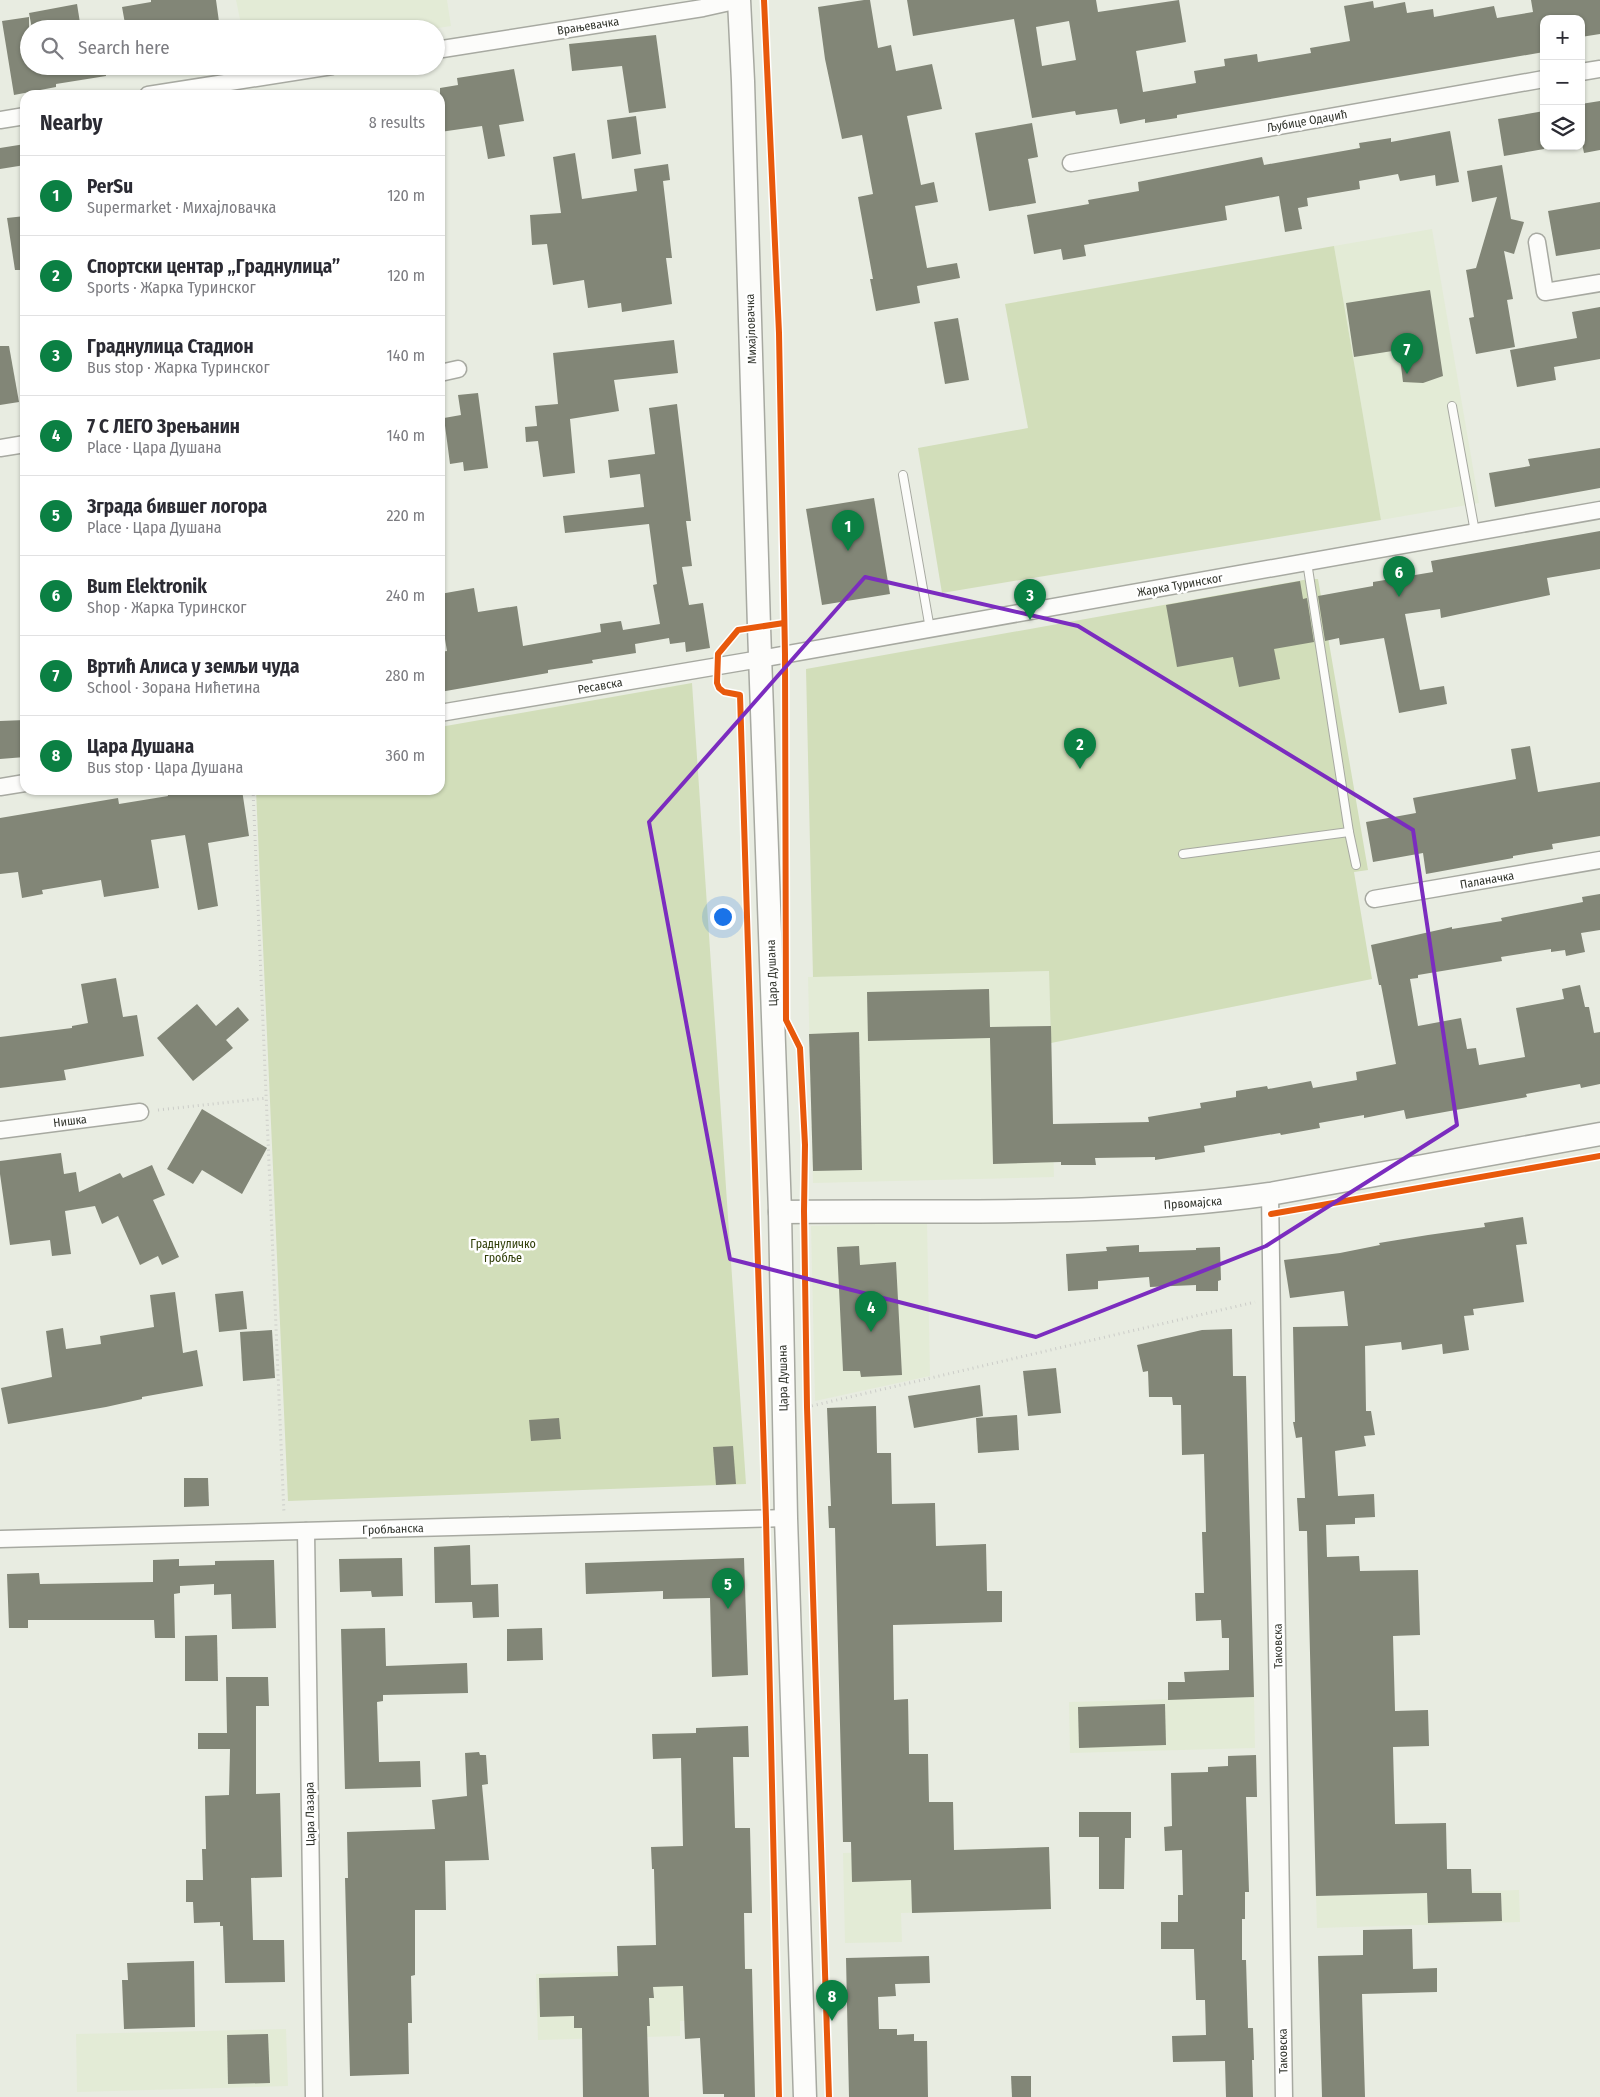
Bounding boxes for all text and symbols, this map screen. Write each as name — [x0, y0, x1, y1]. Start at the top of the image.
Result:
street label: Врањевачка — [556, 14, 620, 38]
map controls — [1540, 15, 1585, 150]
button: + — [1540, 15, 1585, 60]
search box — [20, 20, 445, 75]
icon: search — [38, 34, 66, 62]
text: Search here — [78, 36, 170, 59]
button: − — [1540, 60, 1585, 105]
button: layers — [1540, 105, 1585, 150]
street label: Љубице Одаџић — [1266, 107, 1348, 135]
text: Nearby — [40, 110, 102, 136]
text: 8 results — [369, 113, 425, 132]
text: PerSu — [87, 175, 133, 198]
text: 1 — [53, 186, 59, 205]
text: 120 m — [387, 186, 425, 205]
text: Supermarket · Михајловачка — [87, 198, 276, 217]
text: Спортски центар „Граднулица” — [87, 255, 340, 278]
text: 2 — [52, 266, 60, 285]
text: 120 m — [387, 266, 425, 285]
text: Sports · Жарка Туринског — [87, 278, 256, 297]
street label: Михајловачка — [743, 293, 759, 364]
pin: 7 — [1391, 333, 1423, 374]
text: Граднулица Стадион — [87, 335, 254, 358]
text: 3 — [52, 346, 60, 365]
text: 140 m — [387, 346, 425, 365]
text: Bus stop · Жарка Туринског — [87, 358, 270, 377]
text: 7 С ЛЕГО Зрењанин — [87, 415, 240, 438]
text: 4 — [52, 426, 60, 445]
text: 140 m — [387, 426, 425, 445]
text: Place · Цара Душана — [87, 438, 222, 457]
text: Зграда бившег логора — [87, 495, 267, 518]
text: 5 — [52, 506, 60, 525]
text: 220 m — [386, 506, 425, 525]
pin: 1 — [832, 510, 864, 551]
text: Place · Цара Душана — [87, 518, 222, 537]
pin: 6 — [1383, 556, 1415, 597]
street label: Жарка Туринског — [1136, 571, 1224, 599]
text: Bum Elektronik — [87, 575, 207, 598]
pin: 3 — [1014, 579, 1046, 620]
text: 6 — [52, 586, 60, 605]
text: 240 m — [386, 586, 425, 605]
text: Shop · Жарка Туринског — [87, 598, 247, 617]
text: Вртић Алиса у земљи чуда — [87, 655, 299, 678]
text: 7 — [53, 666, 59, 685]
text: 280 m — [386, 666, 425, 685]
street label: Ресавска — [577, 675, 624, 697]
text: School · Зорана Нићетина — [87, 678, 260, 697]
pin: 2 — [1064, 728, 1096, 769]
text: Цара Душана — [87, 735, 194, 758]
text: 8 — [52, 746, 60, 765]
text: 360 m — [385, 746, 425, 765]
text: Bus stop · Цара Душана — [87, 758, 243, 777]
street label: Паланачка — [1459, 868, 1515, 892]
your location — [710, 904, 736, 930]
street label: Цара Душана — [764, 939, 780, 1007]
street label: Нишка — [52, 1112, 88, 1130]
street label: Првомајска — [1163, 1194, 1223, 1212]
park label: Граднуличко гробље — [470, 1237, 536, 1265]
pin: 4 — [855, 1291, 887, 1332]
street label: Цара Душана — [775, 1344, 791, 1412]
street label: Гробљанска — [362, 1521, 424, 1537]
pin: 5 — [712, 1568, 744, 1609]
street label: Таковска — [1271, 1623, 1285, 1669]
street label: Цара Лазара — [302, 1782, 318, 1846]
pin: 8 — [816, 1980, 848, 2021]
street label: Таковска — [1276, 2028, 1290, 2074]

